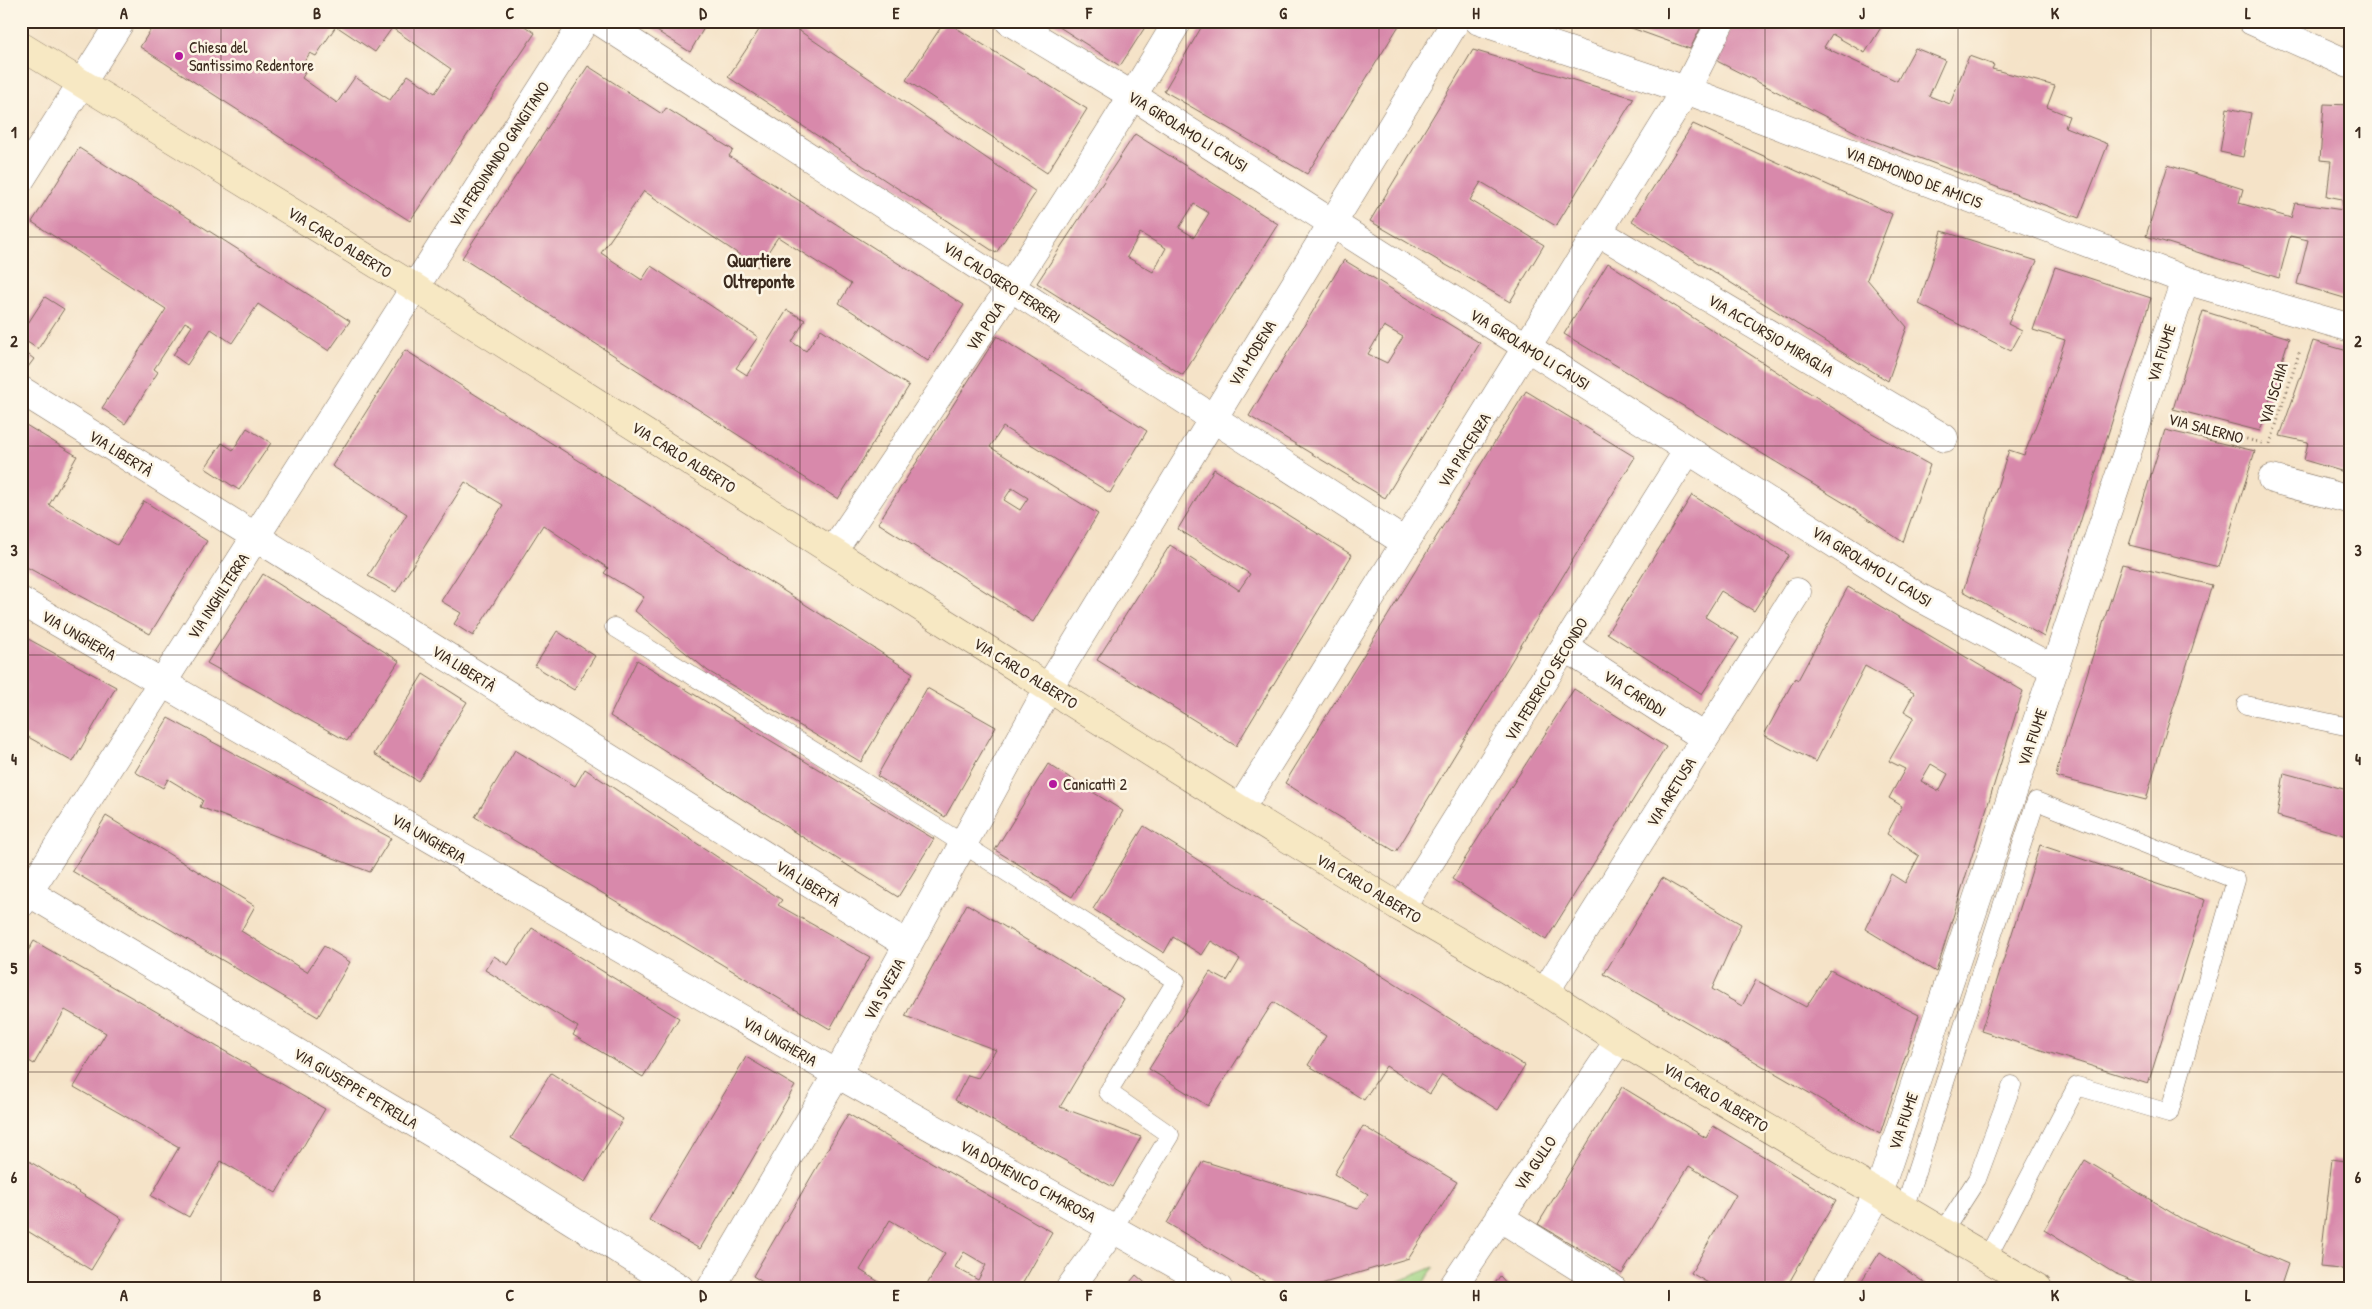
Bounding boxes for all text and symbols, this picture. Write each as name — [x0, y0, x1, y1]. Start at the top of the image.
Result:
text: A — [120, 2, 128, 24]
text: B — [313, 2, 321, 24]
text: C — [506, 2, 515, 24]
text: D — [699, 2, 707, 24]
text: E — [892, 2, 900, 24]
text: F — [1085, 2, 1093, 24]
text: G — [1279, 2, 1287, 24]
text: H — [1472, 2, 1480, 24]
text: I — [1667, 2, 1671, 24]
text: J — [1859, 2, 1865, 24]
text: K — [2051, 2, 2060, 24]
text: L — [2245, 2, 2251, 24]
place label: Chiesa del Santissimo Redentore — [189, 36, 314, 76]
marker: Chiesa del Santissimo Redentore — [173, 50, 185, 62]
street label: VIA FERDINANDO GANGITANO — [444, 77, 554, 231]
street label: VIA GIROLAMO LI CAUSI — [1124, 85, 1252, 177]
text: 1 — [11, 121, 17, 143]
text: 1 — [2355, 121, 2361, 143]
street label: VIA EDMONDO DE AMICIS — [1842, 141, 1986, 214]
street label: VIA CARLO ALBERTO — [284, 201, 396, 283]
street label: VIA CALOGERO FERRERI — [939, 236, 1065, 328]
district label: Quartiere Oltreponte — [723, 248, 796, 295]
street label: VIA ACCURSIO MIRAGLIA — [1704, 289, 1838, 381]
street label: VIA POLA — [961, 297, 1009, 355]
street label: VIA GIROLAMO LI CAUSI — [1466, 303, 1594, 395]
street label: VIA MODENA — [1223, 316, 1281, 390]
street label: VIA FIUME — [2141, 321, 2181, 385]
text: 2 — [10, 330, 18, 352]
text: 2 — [2354, 330, 2362, 352]
street label: VIA ISCHIA — [2253, 359, 2293, 426]
street label: VIA SALERNO — [2166, 407, 2246, 449]
street label: VIA PIACENZA — [1432, 408, 1496, 491]
street label: VIA CARLO ALBERTO — [628, 416, 740, 498]
street label: VIA LIBERTÀ — [85, 425, 157, 481]
street label: VIA GIROLAMO LI CAUSI — [1808, 520, 1936, 612]
text: 3 — [10, 539, 18, 561]
text: 3 — [2354, 539, 2362, 561]
street label: VIA INGHILTERRA — [182, 549, 254, 643]
street label: VIA UNGHERIA — [38, 605, 120, 665]
street label: VIA FEDERICO SECONDO — [1499, 613, 1593, 745]
street label: VIA CARLO ALBERTO — [970, 632, 1082, 714]
street label: VIA LIBERTÀ — [428, 640, 500, 696]
street label: VIA CARIDDI — [1599, 664, 1671, 722]
street label: VIA FIUME — [2012, 705, 2052, 769]
text: 4 — [11, 748, 17, 770]
text: 4 — [2355, 748, 2361, 770]
street label: VIA ARETUSA — [1641, 753, 1701, 831]
place label: Canicattì 2 — [1063, 773, 1128, 795]
marker: Canicattì 2 — [1047, 778, 1059, 790]
street label: VIA UNGHERIA — [388, 808, 470, 868]
street label: VIA CARLO ALBERTO — [1312, 848, 1426, 928]
street label: VIA LIBERTÀ — [772, 855, 844, 911]
street label: VIA SVEZIA — [858, 954, 910, 1024]
text: 5 — [11, 957, 18, 979]
text: 5 — [2355, 957, 2362, 979]
street label: VIA UNGHERIA — [739, 1011, 821, 1071]
street label: VIA GIUSEPPE PETRELLA — [290, 1042, 422, 1134]
street label: VIA CARLO ALBERTO — [1659, 1057, 1773, 1137]
street label: VIA FIUME — [1883, 1089, 1923, 1153]
street label: VIA GULLO — [1509, 1131, 1561, 1195]
street label: VIA DOMENICO CIMAROSA — [956, 1135, 1100, 1228]
text: 6 — [11, 1166, 18, 1188]
text: 6 — [2355, 1166, 2362, 1188]
text: A — [120, 1284, 128, 1306]
text: B — [313, 1284, 321, 1306]
text: C — [506, 1284, 515, 1306]
text: D — [699, 1284, 707, 1306]
text: E — [892, 1284, 900, 1306]
text: F — [1085, 1284, 1093, 1306]
text: G — [1279, 1284, 1287, 1306]
text: H — [1472, 1284, 1480, 1306]
text: I — [1667, 1284, 1671, 1306]
text: J — [1859, 1284, 1865, 1306]
text: K — [2051, 1284, 2060, 1306]
text: L — [2245, 1284, 2251, 1306]

